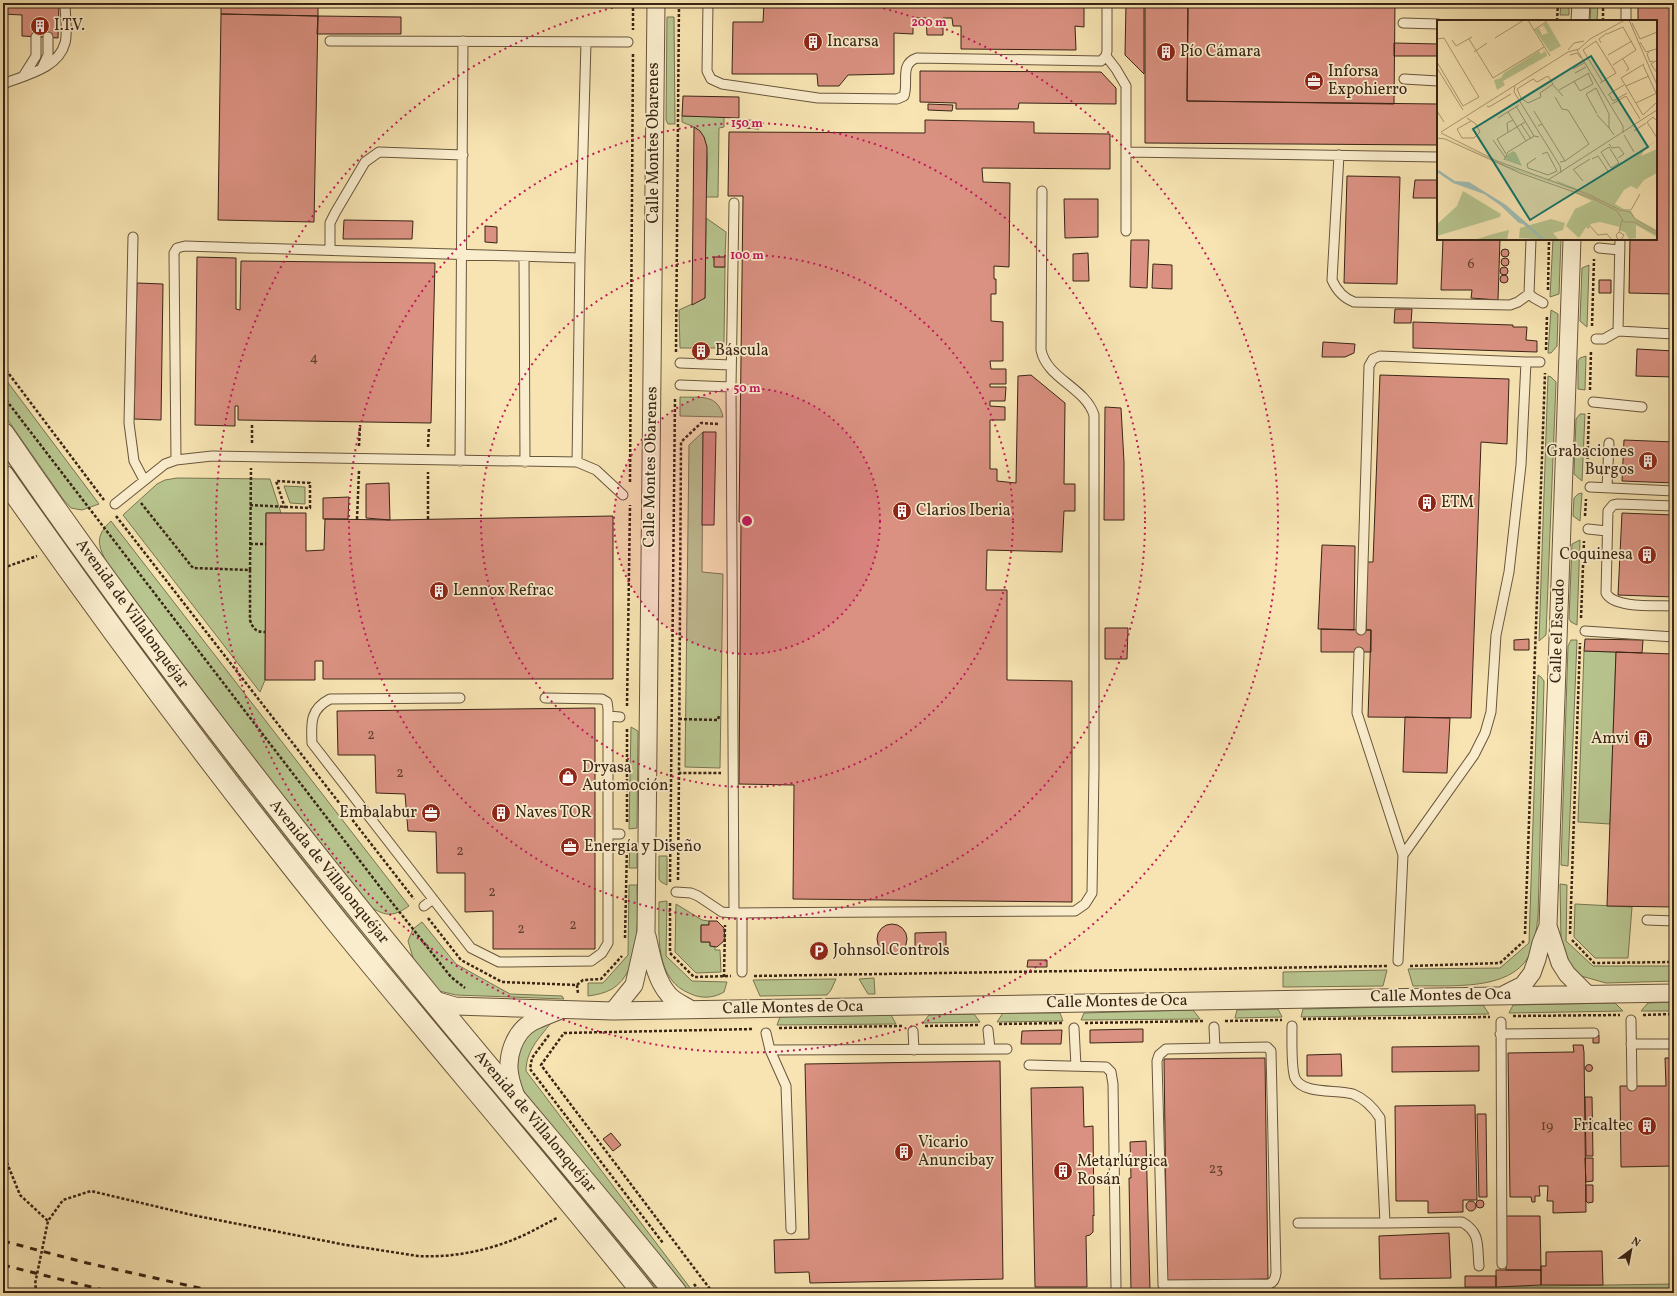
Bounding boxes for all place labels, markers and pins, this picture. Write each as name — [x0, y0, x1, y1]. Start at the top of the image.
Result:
building icon: I.T.V. — [29, 15, 51, 37]
place label: I.T.V. — [54, 15, 85, 37]
building icon: Incarsa — [802, 31, 824, 53]
place label: Incarsa — [827, 31, 879, 53]
building icon: Pío Cámara — [1155, 41, 1177, 63]
place label: Pío Cámara — [1180, 41, 1261, 63]
place label: Inforsa Expohierro — [1328, 61, 1407, 101]
office icon: Inforsa Expohierro — [1303, 70, 1325, 92]
building icon: Báscula — [690, 340, 712, 362]
place label: Báscula — [715, 340, 769, 362]
place label: Grabaciones Burgos — [1546, 441, 1634, 481]
building icon: Grabaciones Burgos — [1637, 450, 1659, 472]
building icon: ETM — [1416, 492, 1438, 514]
place label: ETM — [1441, 492, 1474, 514]
building icon: Clarios Iberia — [891, 500, 913, 522]
place label: Clarios Iberia — [916, 500, 1011, 522]
centre of rings — [740, 514, 754, 528]
place label: Coquinesa — [1560, 544, 1633, 566]
building icon: Coquinesa — [1636, 544, 1658, 566]
building icon: Lennox Refrac — [428, 580, 450, 602]
place label: Lennox Refrac — [453, 580, 554, 602]
place label: Amvi — [1591, 728, 1629, 750]
building icon: Amvi — [1632, 728, 1654, 750]
place label: Dryasa Automoción — [582, 757, 669, 797]
shop icon: Dryasa Automoción — [557, 766, 579, 788]
place label: Embalabur — [339, 802, 417, 824]
office icon: Embalabur — [420, 802, 442, 824]
building icon: Naves TOR — [490, 802, 512, 824]
place label: Naves TOR — [515, 802, 592, 824]
office icon: Energía y Diseño — [559, 836, 581, 858]
place label: Energía y Diseño — [584, 836, 702, 858]
parking icon: Johnsol Controls — [808, 940, 830, 962]
place label: Johnsol Controls — [833, 940, 950, 962]
place label: Fricaltec — [1573, 1115, 1633, 1137]
building icon: Fricaltec — [1636, 1115, 1658, 1137]
place label: Vicario Anuncibay — [918, 1132, 995, 1172]
building icon: Vicario Anuncibay — [893, 1141, 915, 1163]
place label: Metarlúrgica Rosán — [1077, 1151, 1168, 1191]
building icon: Metarlúrgica Rosán — [1052, 1160, 1074, 1182]

